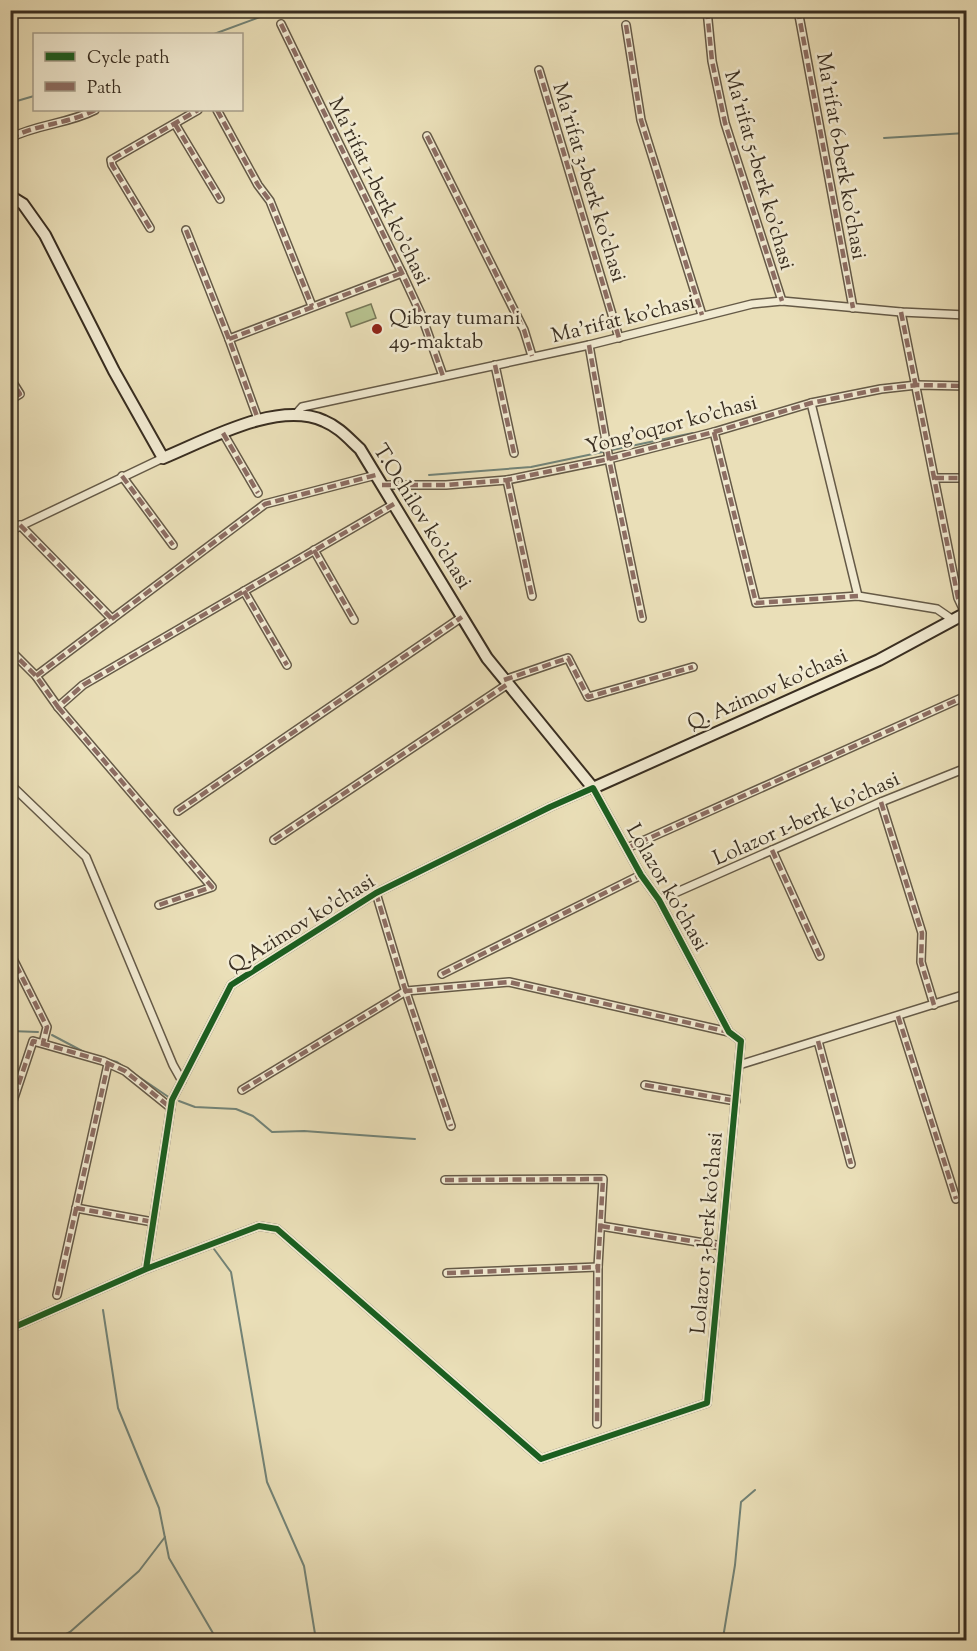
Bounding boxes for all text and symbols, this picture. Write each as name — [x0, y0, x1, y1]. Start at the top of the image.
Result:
legend — [33, 33, 243, 111]
text: Cycle path — [87, 46, 170, 72]
street label: Ma’rifat 6-berk ko'chasi — [807, 51, 873, 262]
street label: Ma’rifat 5-berk ko'chasi — [715, 67, 801, 274]
text: Path — [87, 76, 122, 102]
street label: Ma’rifat 3-berk ko'chasi — [543, 79, 633, 286]
street label: Ma’rifat 1-berk ko'chasi — [320, 93, 437, 291]
street label: Ma'rifat ko'chasi — [549, 288, 698, 352]
place label: Qibray tumani 49-maktab — [389, 304, 521, 358]
marker: Qibray tumani 49-maktab — [370, 322, 384, 336]
street label: Yong'oqzor ko'chasi — [582, 389, 761, 463]
street label: T.Ochilov ko'chasi — [364, 439, 478, 596]
street label: Q. Azimov ko'chasi — [683, 642, 853, 740]
street label: Lolazor 1-berk ko'chasi — [709, 765, 905, 874]
street label: Lolazor ko'chasi — [618, 819, 715, 957]
street label: Q.Azimov ko'chasi — [223, 867, 381, 982]
street label: Lolazor 3-berk ko'chasi — [684, 1131, 732, 1335]

